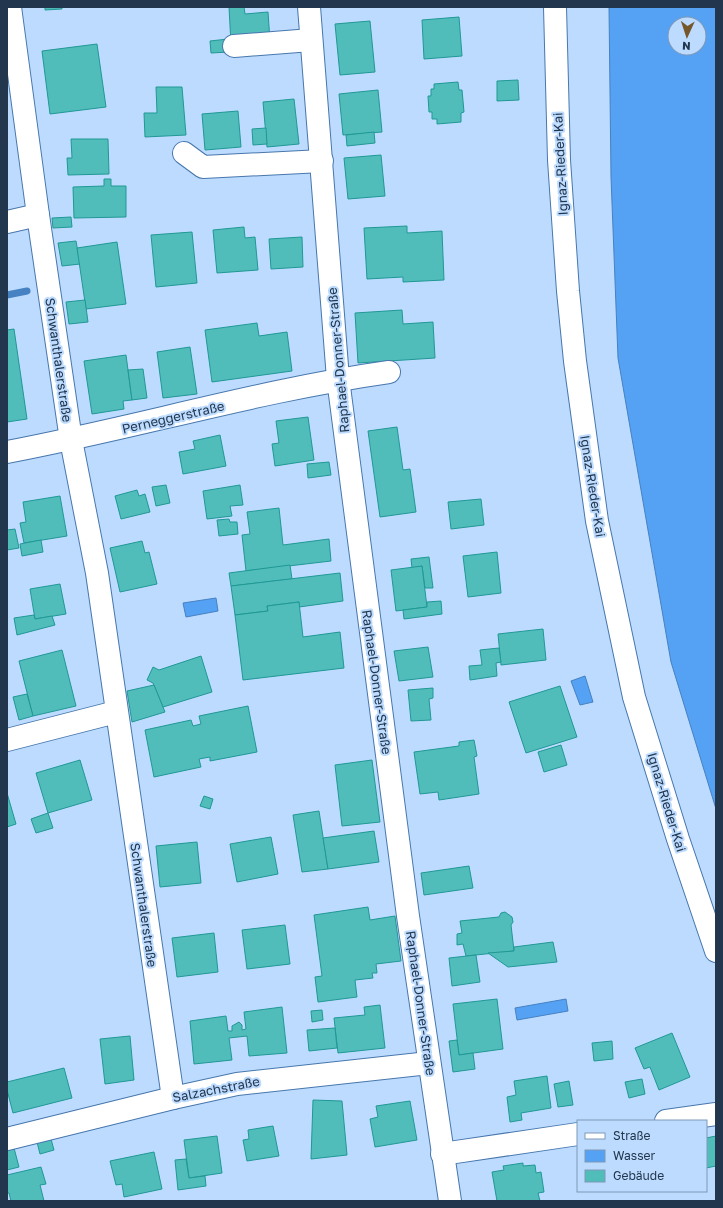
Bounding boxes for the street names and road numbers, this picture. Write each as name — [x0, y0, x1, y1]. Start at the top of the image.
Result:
street label: Ignaz-Rieder-Kai — [549, 112, 571, 216]
street label: Raphael-Donner-Straße — [324, 287, 352, 433]
street label: Schwanthalerstraße — [42, 297, 76, 423]
street label: Perneggerstraße — [120, 397, 226, 437]
street label: Ignaz-Rieder-Kai — [577, 434, 609, 538]
street label: Raphael-Donner-Straße — [359, 609, 395, 755]
street label: Ignaz-Rieder-Kai — [644, 750, 690, 854]
street label: Schwanthalerstraße — [127, 842, 161, 968]
street label: Raphael-Donner-Straße — [403, 930, 439, 1076]
street label: Salzachstraße — [171, 1073, 261, 1105]

